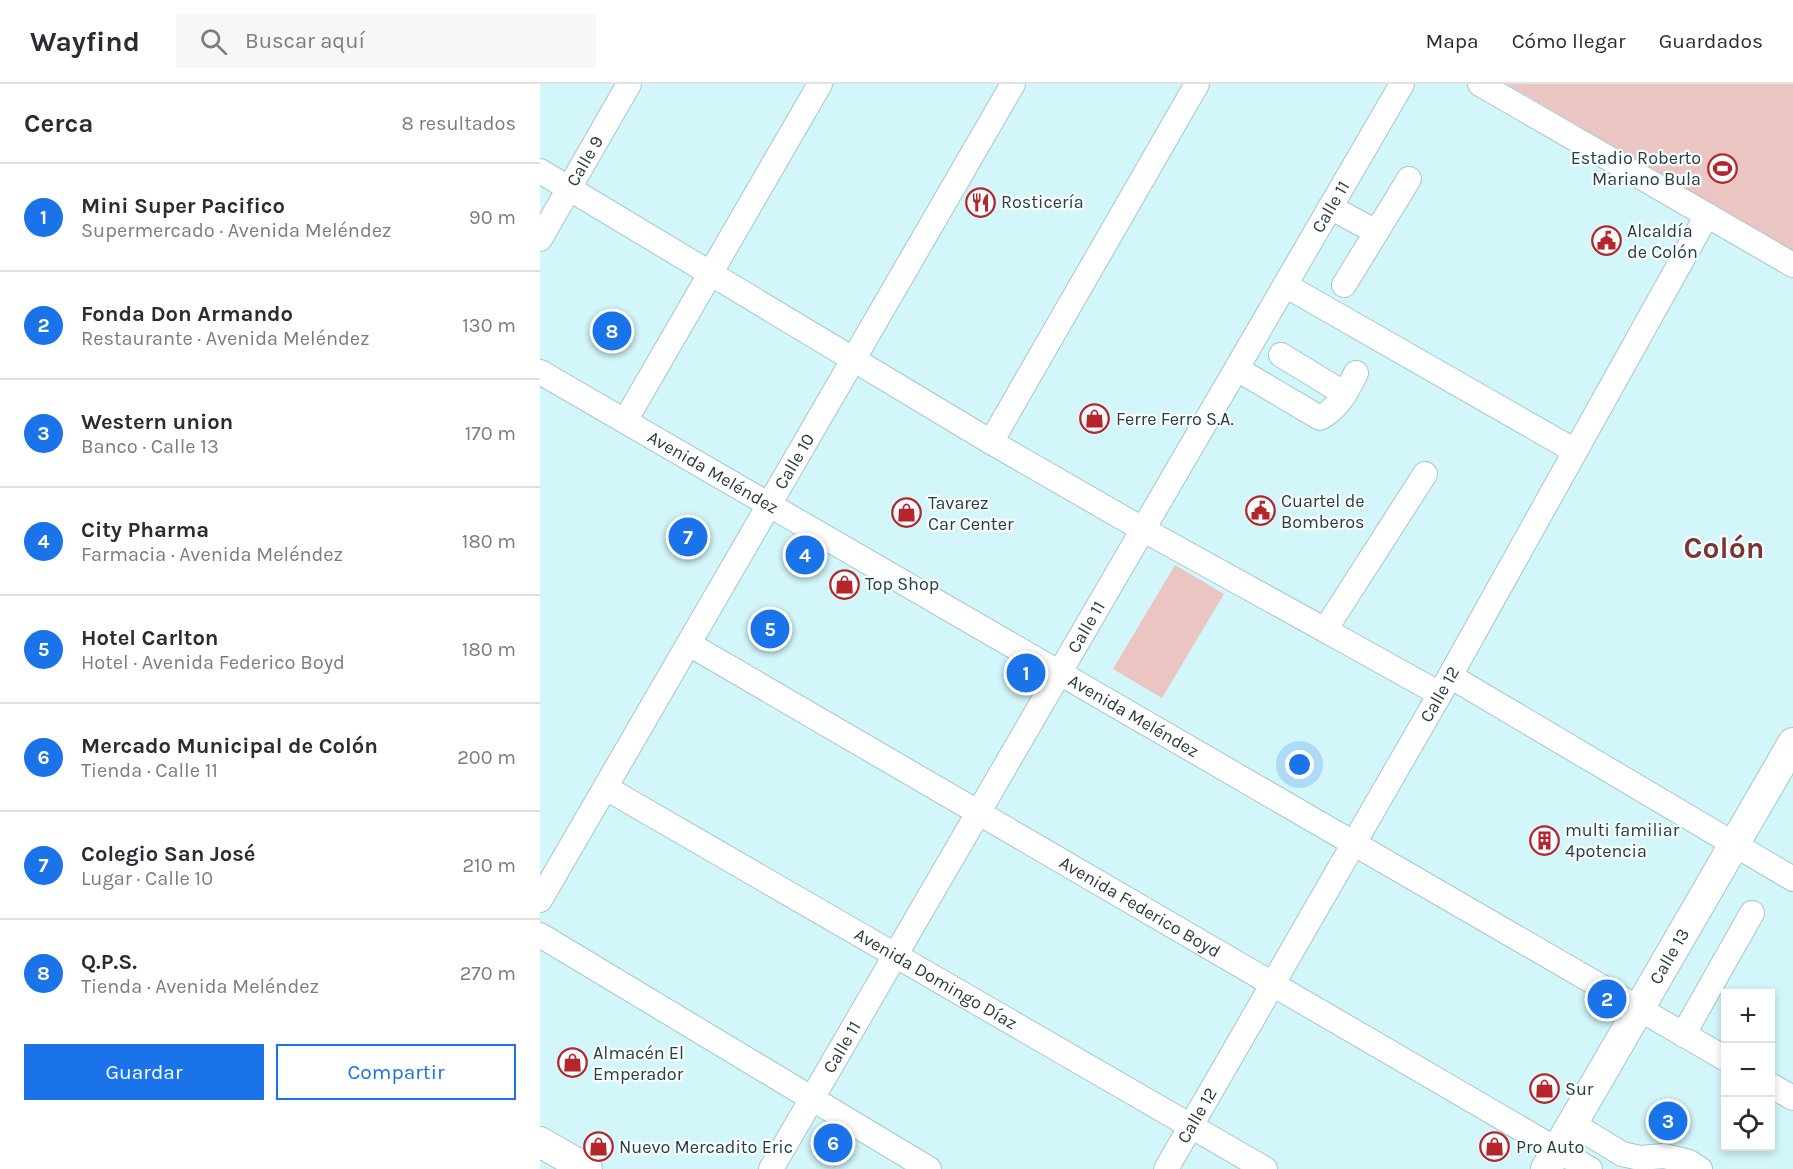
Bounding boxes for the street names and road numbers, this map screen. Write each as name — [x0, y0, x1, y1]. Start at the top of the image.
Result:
street label: Calle 9 — [562, 132, 608, 190]
street label: Calle 11 — [1307, 177, 1354, 237]
street label: Avenida Meléndez — [644, 426, 782, 519]
street label: Calle 10 — [769, 429, 819, 493]
street label: Calle 11 — [1063, 597, 1110, 657]
street label: Calle 12 — [1415, 662, 1464, 726]
street label: Avenida Meléndez — [1064, 669, 1203, 762]
street label: Avenida Federico Boyd — [1055, 851, 1225, 962]
street label: Avenida Domingo Díaz — [851, 923, 1021, 1034]
street label: Calle 13 — [1645, 924, 1694, 988]
street label: Calle 11 — [818, 1017, 866, 1077]
street label: Calle 12 — [1172, 1083, 1222, 1147]

